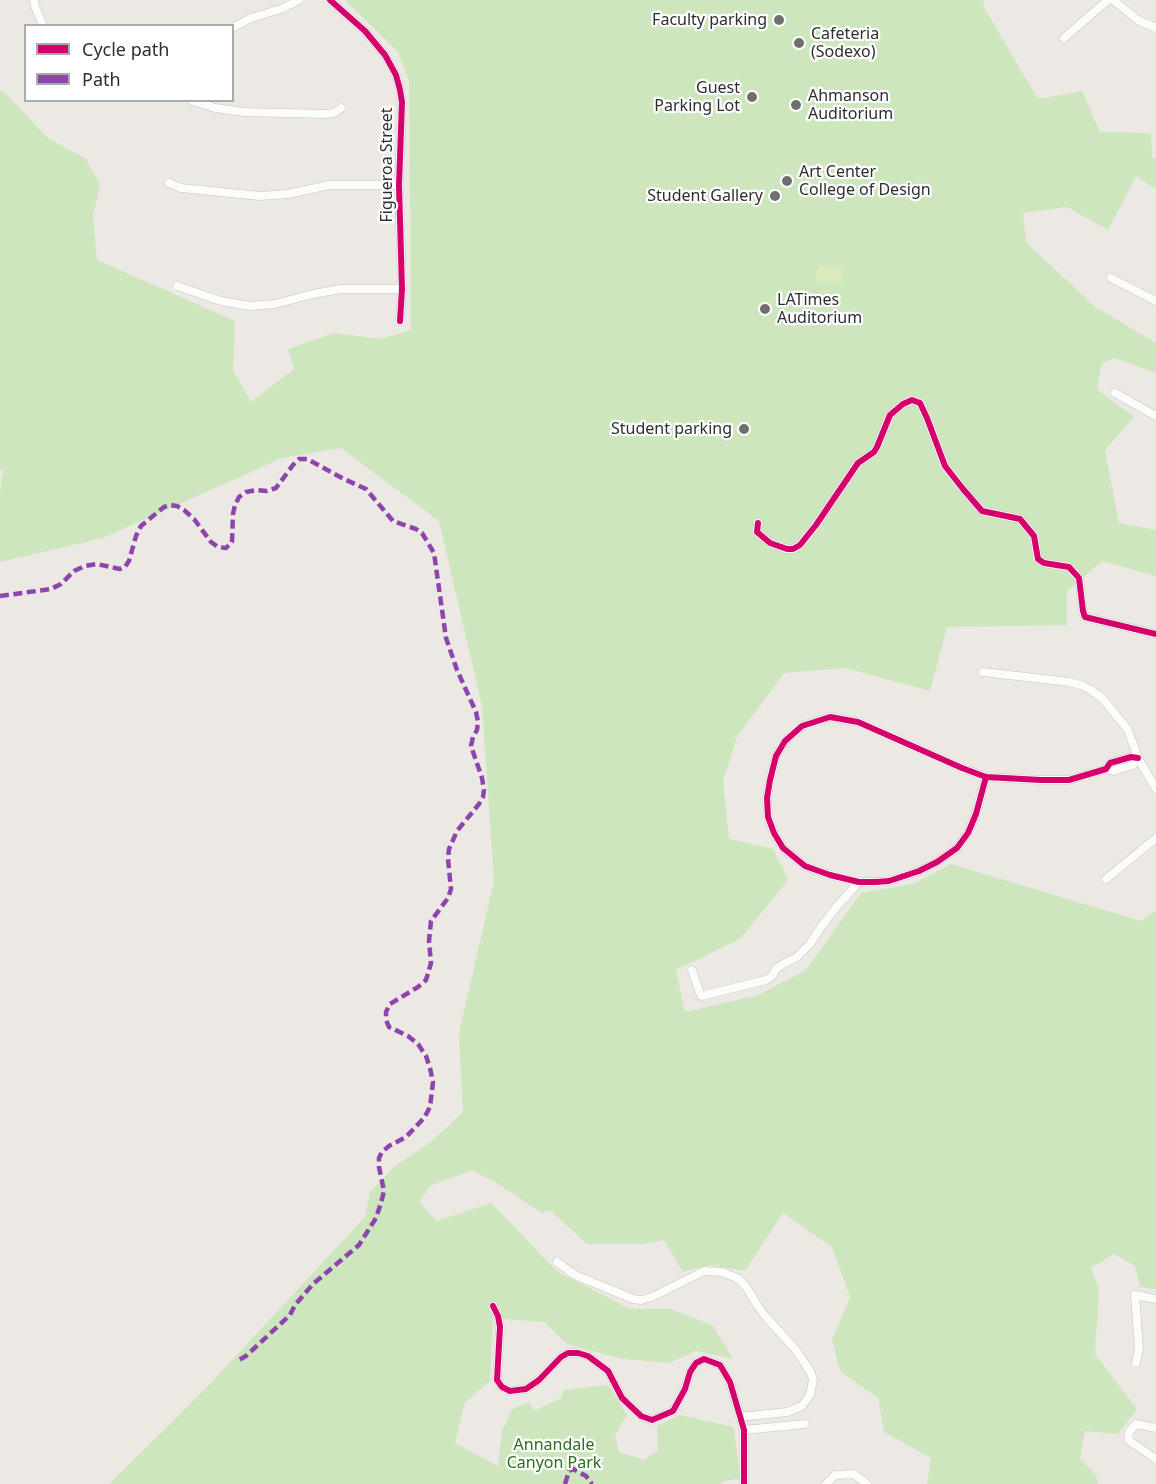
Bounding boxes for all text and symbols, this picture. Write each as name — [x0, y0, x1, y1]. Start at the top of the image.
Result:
place label: Faculty parking — [652, 10, 767, 30]
marker: Faculty parking — [772, 13, 786, 27]
legend — [24, 24, 234, 102]
place label: Cafeteria (Sodexo) — [811, 24, 879, 62]
marker: Cafeteria (Sodexo) — [792, 36, 806, 50]
text: Cycle path — [82, 37, 169, 61]
text: Path — [82, 67, 121, 91]
place label: Guest Parking Lot — [654, 78, 740, 116]
place label: Ahmanson Auditorium — [808, 86, 893, 124]
marker: Guest Parking Lot — [745, 90, 759, 104]
marker: Ahmanson Auditorium — [789, 98, 803, 112]
street label: Figueroa Street — [377, 108, 397, 222]
place label: Art Center College of Design — [799, 162, 931, 200]
marker: Art Center College of Design — [780, 174, 794, 188]
place label: Student Gallery — [647, 186, 763, 206]
marker: Student Gallery — [768, 189, 782, 203]
place label: LATimes Auditorium — [777, 290, 862, 328]
marker: LATimes Auditorium — [758, 302, 772, 316]
place label: Student parking — [611, 419, 732, 439]
marker: Student parking — [737, 422, 751, 436]
park label: Annandale Canyon Park — [507, 1435, 601, 1473]

